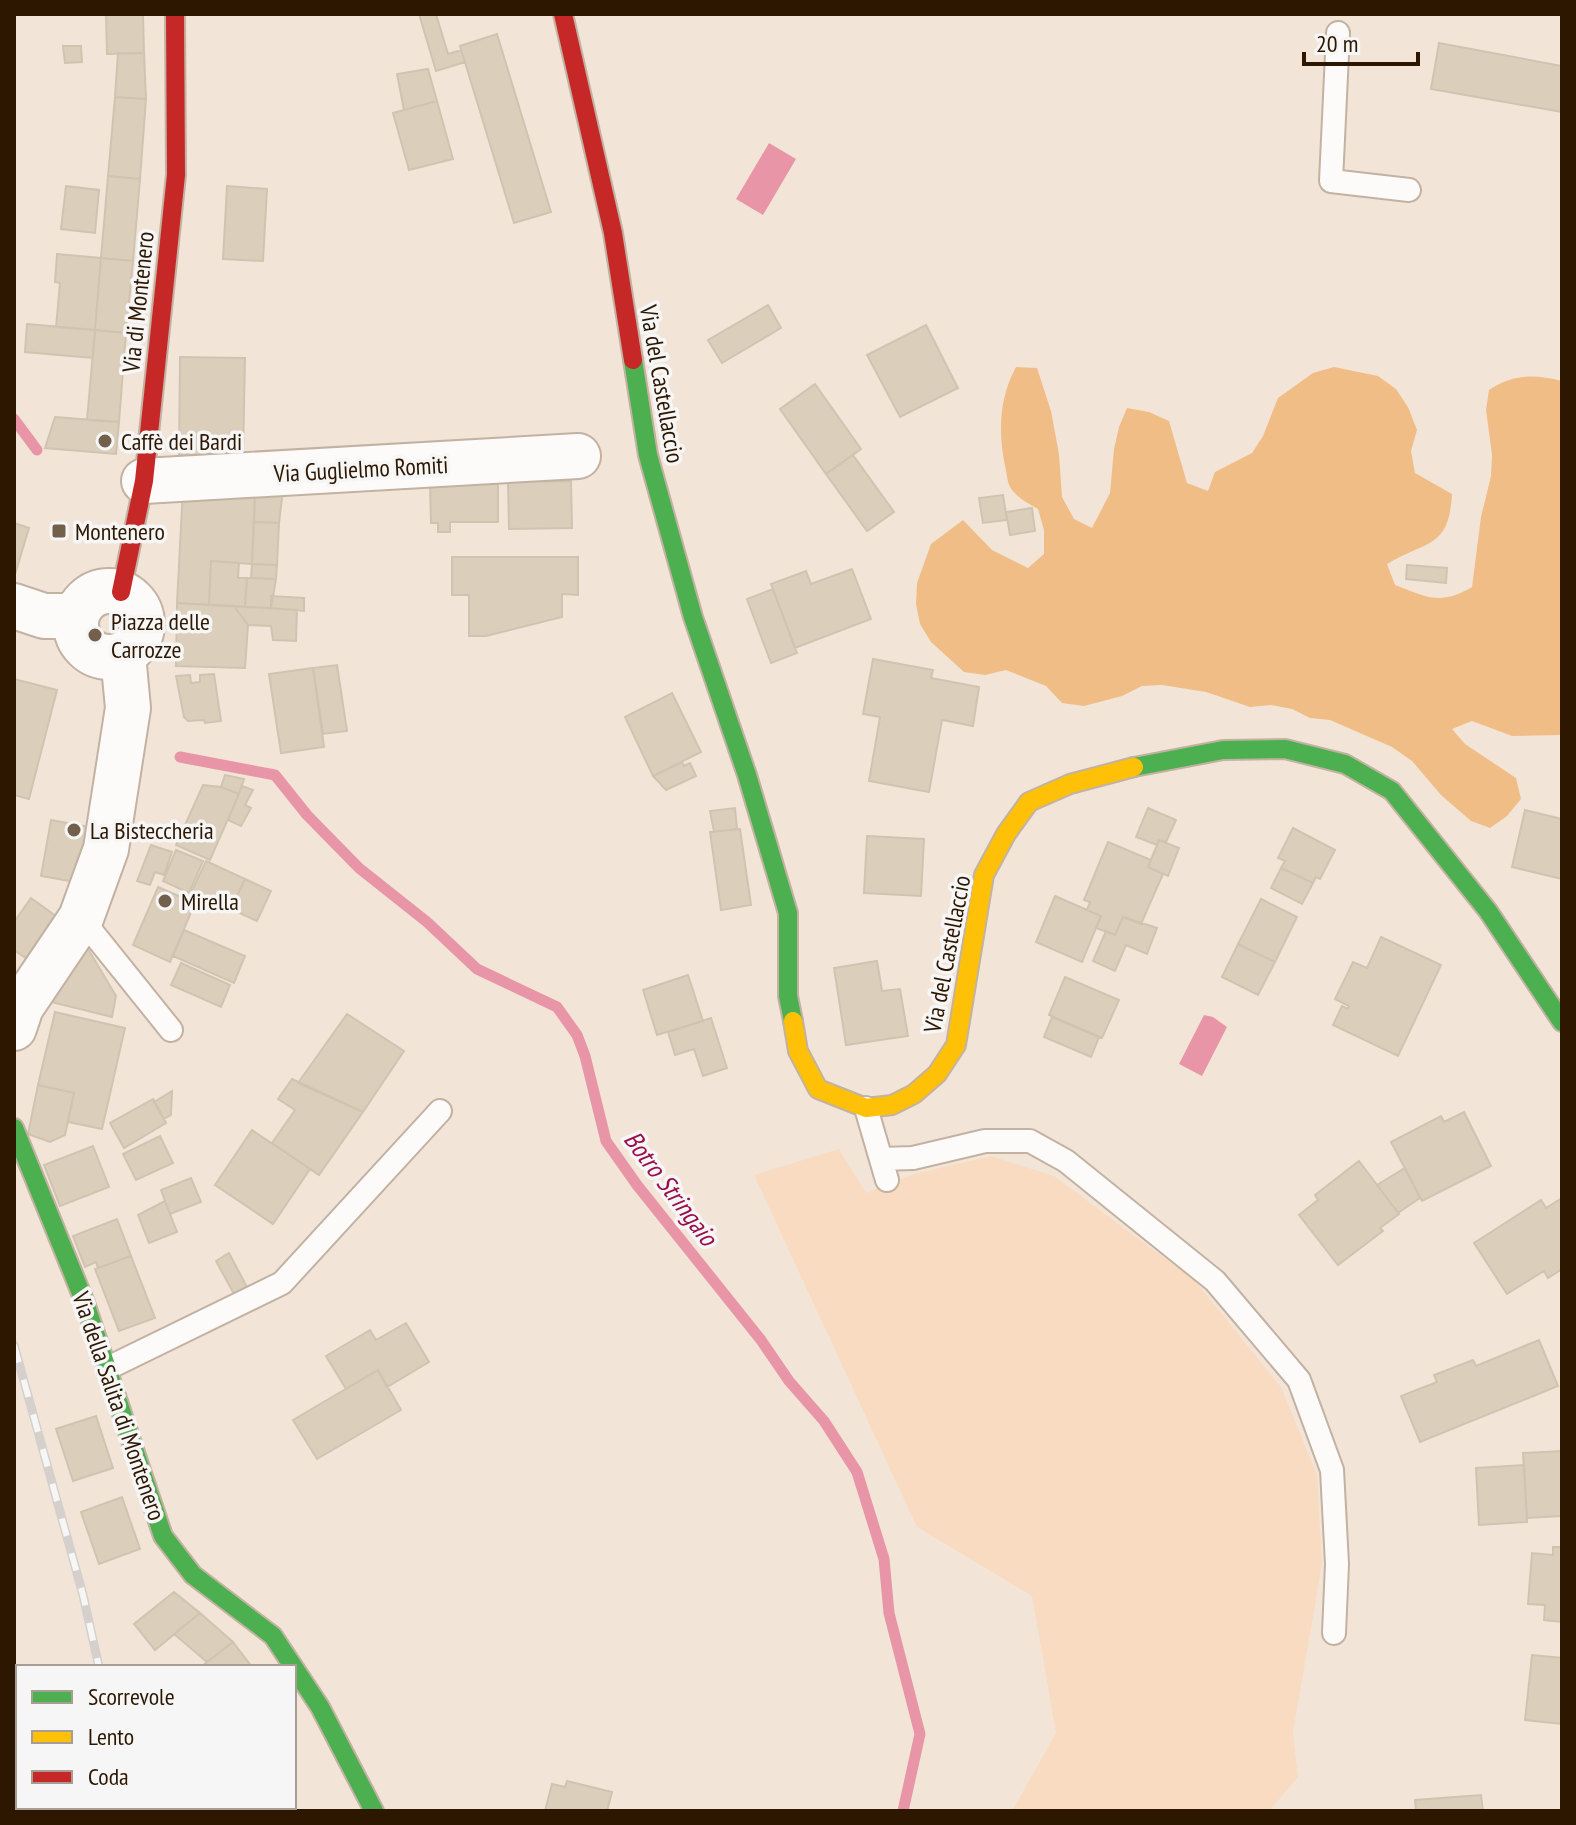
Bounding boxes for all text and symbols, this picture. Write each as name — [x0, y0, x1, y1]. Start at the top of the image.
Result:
scale bar — [1304, 16, 1418, 66]
text: 20 m — [1316, 28, 1358, 59]
street label: Via di Montenero — [115, 230, 161, 375]
street label: Via del Castellaccio — [633, 302, 691, 465]
place label: Caffè dei Bardi — [121, 426, 242, 457]
marker: Caffè dei Bardi — [96, 432, 114, 450]
street label: Via Guglielmo Romiti — [272, 449, 449, 489]
place label: Montenero — [75, 516, 165, 547]
marker: Montenero — [50, 522, 68, 540]
place label: Piazza delle Carrozze — [111, 606, 210, 665]
marker: Piazza delle Carrozze — [86, 626, 104, 644]
place label: La Bisteccheria — [90, 815, 214, 846]
marker: La Bisteccheria — [65, 821, 83, 839]
street label: Via del Castellaccio — [916, 873, 977, 1036]
place label: Mirella — [181, 886, 239, 917]
marker: Mirella — [156, 892, 174, 910]
water label: Botro Stringaio — [617, 1124, 726, 1253]
street label: Via della Salita di Montenero — [65, 1287, 173, 1524]
legend — [16, 1665, 296, 1809]
text: Scorrevole — [88, 1681, 175, 1712]
text: Lento — [88, 1721, 134, 1752]
text: Coda — [88, 1761, 129, 1792]

